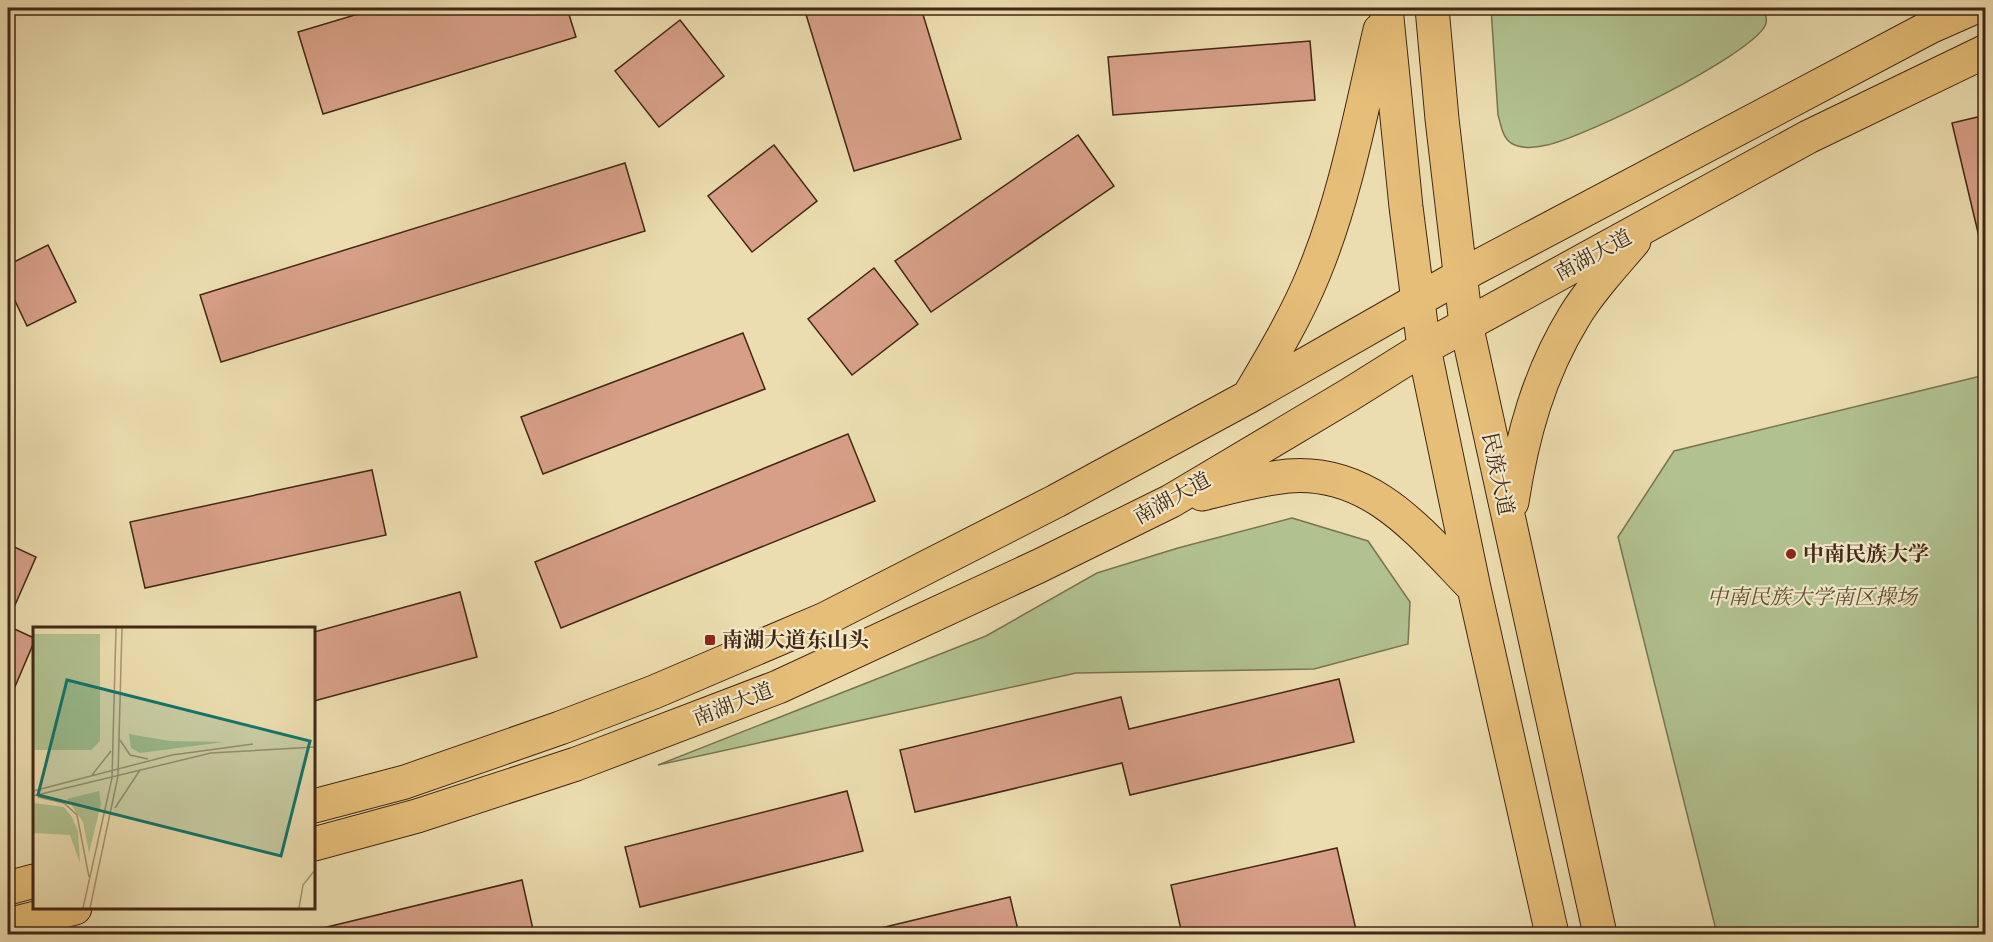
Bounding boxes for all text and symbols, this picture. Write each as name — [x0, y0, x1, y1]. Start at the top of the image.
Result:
street label: 南湖大道 — [1549, 223, 1637, 288]
street label: 民族大道 — [1475, 430, 1520, 518]
street label: 南湖大道 — [1128, 465, 1216, 531]
place label: 中南民族大学 — [1803, 540, 1929, 569]
marker: 中南民族大学 — [1784, 547, 1798, 561]
park label: 中南民族大学南区操场 — [1707, 583, 1919, 612]
place label: 南湖大道东山头 — [722, 626, 869, 655]
inset map — [33, 627, 315, 909]
marker: 南湖大道东山头 — [703, 633, 717, 647]
street label: 南湖大道 — [689, 676, 778, 733]

